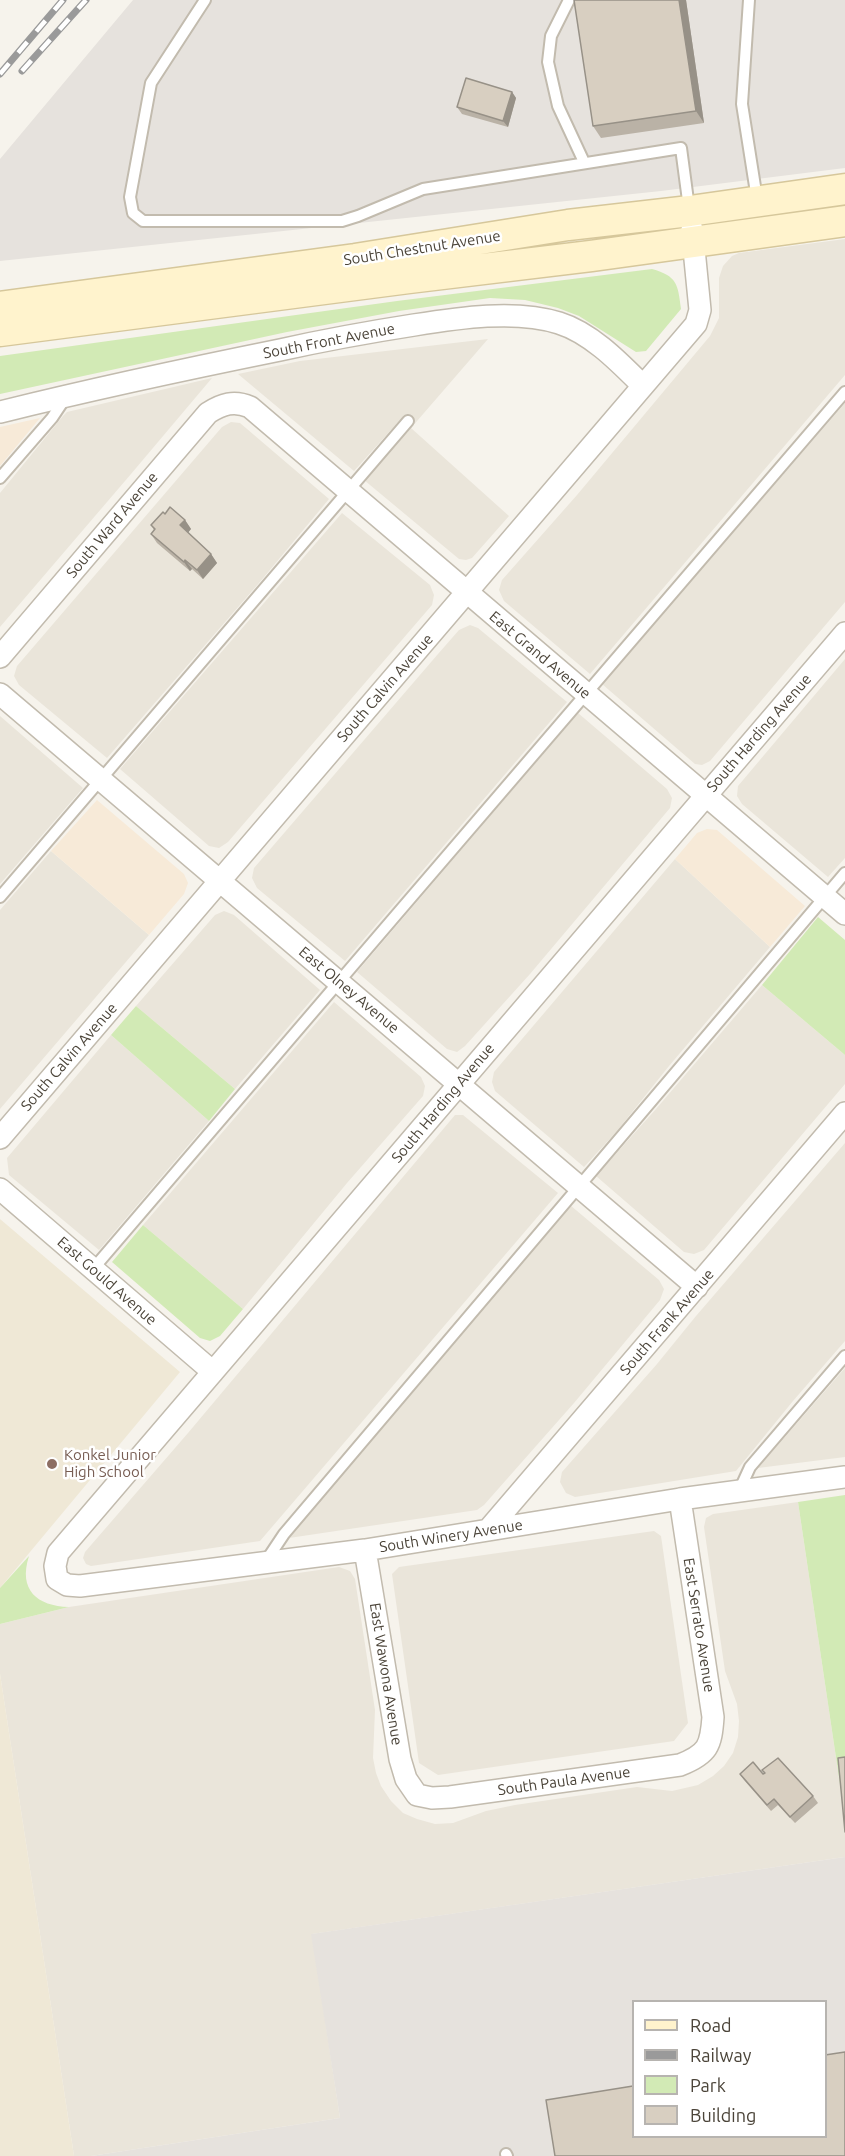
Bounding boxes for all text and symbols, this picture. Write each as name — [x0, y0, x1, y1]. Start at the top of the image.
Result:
street label: South Chestnut Avenue — [342, 227, 502, 269]
street label: South Front Avenue — [262, 319, 396, 363]
street label: South Ward Avenue — [62, 468, 162, 582]
street label: East Grand Avenue — [486, 607, 594, 703]
street label: South Calvin Avenue — [333, 630, 437, 746]
street label: South Harding Avenue — [703, 670, 815, 796]
street label: East Olney Avenue — [295, 943, 403, 1037]
street label: South Calvin Avenue — [17, 999, 121, 1115]
street label: South Harding Avenue — [388, 1040, 498, 1166]
street label: East Gould Avenue — [54, 1233, 160, 1329]
street label: South Frank Avenue — [616, 1265, 718, 1379]
place label: Konkel Junior High School — [64, 1446, 156, 1481]
marker: Konkel Junior High School — [45, 1457, 59, 1471]
street label: South Winery Avenue — [378, 1516, 524, 1556]
street label: East Serrato Avenue — [679, 1557, 719, 1693]
street label: East Wawona Avenue — [366, 1602, 406, 1746]
street label: South Paula Avenue — [496, 1763, 632, 1799]
legend — [632, 2000, 827, 2138]
text: Road — [690, 2015, 732, 2035]
text: Railway — [690, 2045, 751, 2065]
text: Park — [690, 2075, 726, 2095]
text: Building — [690, 2105, 756, 2125]

